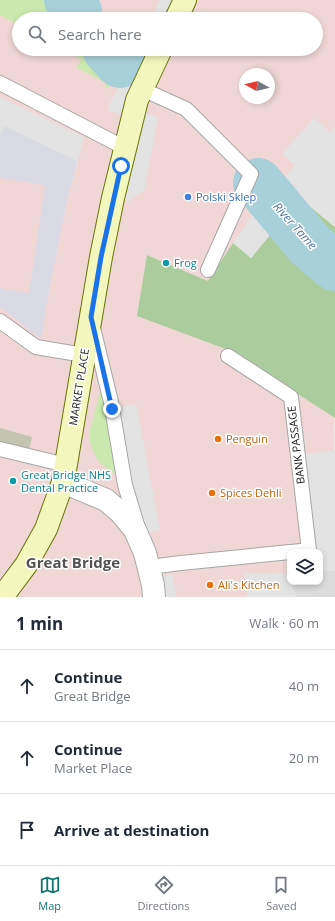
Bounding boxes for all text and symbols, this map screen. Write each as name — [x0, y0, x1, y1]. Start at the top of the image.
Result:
search box — [12, 12, 323, 56]
icon: search — [26, 23, 48, 45]
text: Search here — [58, 24, 142, 44]
north arrow — [239, 68, 275, 104]
route start — [112, 157, 130, 175]
place label: Polski Sklep — [196, 189, 256, 204]
marker: Polski Sklep — [183, 192, 193, 202]
water label: River Tame — [269, 198, 321, 253]
place label: Frog — [174, 255, 197, 270]
marker: Frog — [161, 258, 171, 268]
street label: MARKET PLACE — [65, 347, 92, 426]
route end — [103, 400, 121, 418]
street label: BANK PASSAGE — [283, 405, 308, 485]
place label: Penguin — [226, 431, 268, 446]
marker: Penguin — [213, 434, 223, 444]
place label: Great Bridge NHS Dental Practice — [21, 467, 111, 495]
marker: Great Bridge NHS Dental Practice — [8, 476, 18, 486]
place label: Spices Dehli — [220, 485, 282, 500]
marker: Spices Dehli — [207, 488, 217, 498]
map controls — [287, 549, 323, 585]
button: layers — [287, 549, 323, 585]
district label: Great Bridge — [26, 552, 120, 572]
place label: Ali's Kitchen — [218, 577, 279, 592]
marker: Ali's Kitchen — [205, 580, 215, 590]
text: 1 min — [16, 612, 63, 635]
text: Walk · 60 m — [249, 614, 319, 632]
text: Continue — [54, 667, 122, 687]
icon: ahead — [16, 675, 38, 697]
text: 40 m — [289, 677, 319, 695]
text: Great Bridge — [54, 687, 131, 705]
text: Continue — [54, 739, 122, 759]
icon: ahead — [16, 747, 38, 769]
text: 20 m — [289, 749, 319, 767]
text: Market Place — [54, 759, 132, 777]
icon: arrive — [16, 819, 38, 841]
text: Arrive at destination — [54, 820, 209, 840]
tab: Map — [38, 874, 61, 913]
tab: Directions — [138, 874, 190, 913]
tab: Saved — [266, 874, 297, 913]

